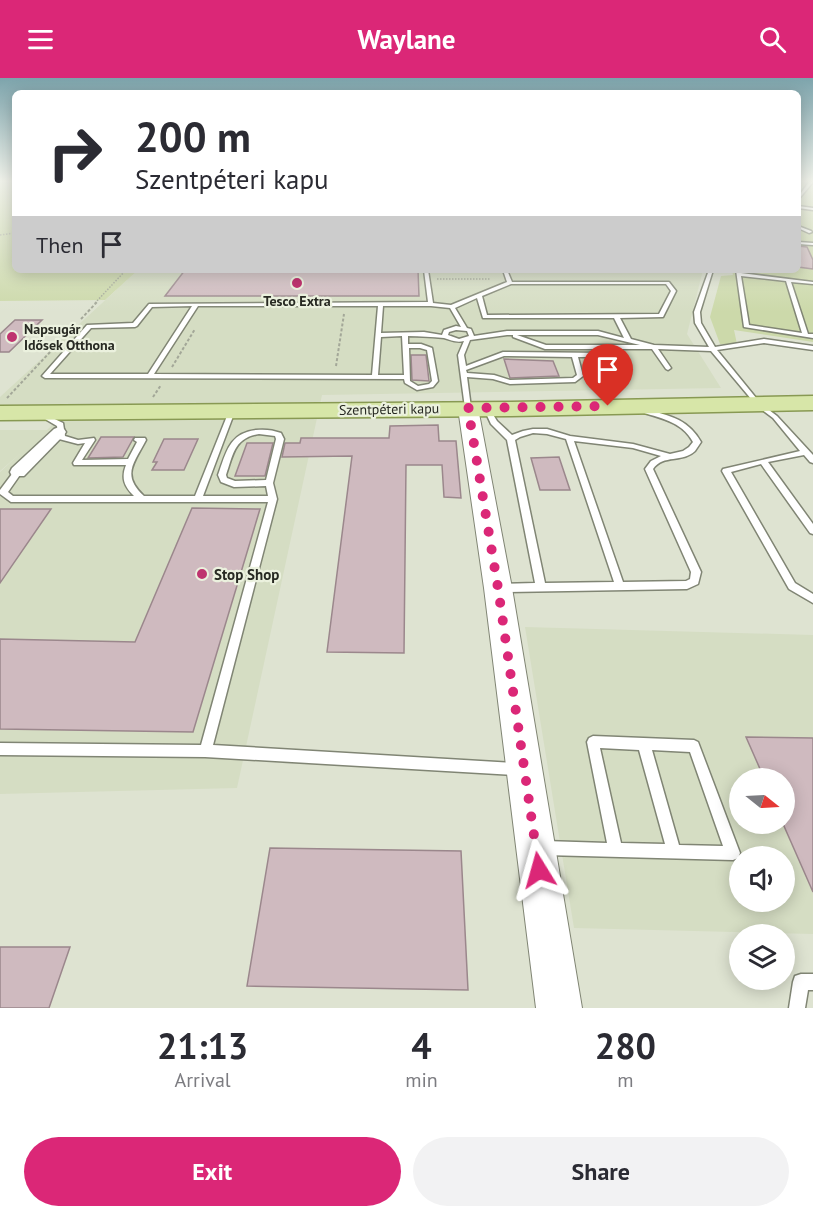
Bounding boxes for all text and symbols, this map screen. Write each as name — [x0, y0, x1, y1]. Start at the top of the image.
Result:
text: Waylane — [357, 22, 456, 56]
icon: menu — [24, 23, 57, 56]
icon: search — [756, 23, 789, 56]
text: 200 m — [135, 109, 251, 164]
icon: right — [36, 114, 114, 192]
text: Szentpéteri kapu — [135, 162, 329, 196]
icon: arrive — [95, 228, 128, 261]
text: Then — [36, 231, 83, 259]
marker: Tesco Extra — [290, 276, 304, 290]
place label: Tesco Extra — [263, 292, 331, 310]
place label: Napsugár Idősek Otthona — [24, 320, 115, 354]
marker: Napsugár Idősek Otthona — [5, 330, 19, 344]
pin — [582, 344, 633, 406]
icon: arrive — [591, 353, 624, 386]
street label: Szentpéteri kapu — [339, 399, 439, 419]
place label: Stop Shop — [214, 565, 279, 584]
marker: Stop Shop — [195, 567, 209, 581]
north arrow — [729, 768, 795, 834]
map controls — [729, 768, 795, 990]
position arrow — [507, 838, 571, 902]
button: sound — [729, 846, 795, 912]
button: layers — [729, 924, 795, 990]
text: 21:13 — [157, 1022, 248, 1069]
text: 4 — [411, 1022, 432, 1069]
text: 280 — [595, 1022, 656, 1069]
text: Arrival — [175, 1067, 231, 1093]
text: min — [405, 1067, 438, 1093]
text: m — [617, 1067, 634, 1093]
button: Exit — [24, 1137, 401, 1206]
button: Share — [413, 1137, 789, 1206]

